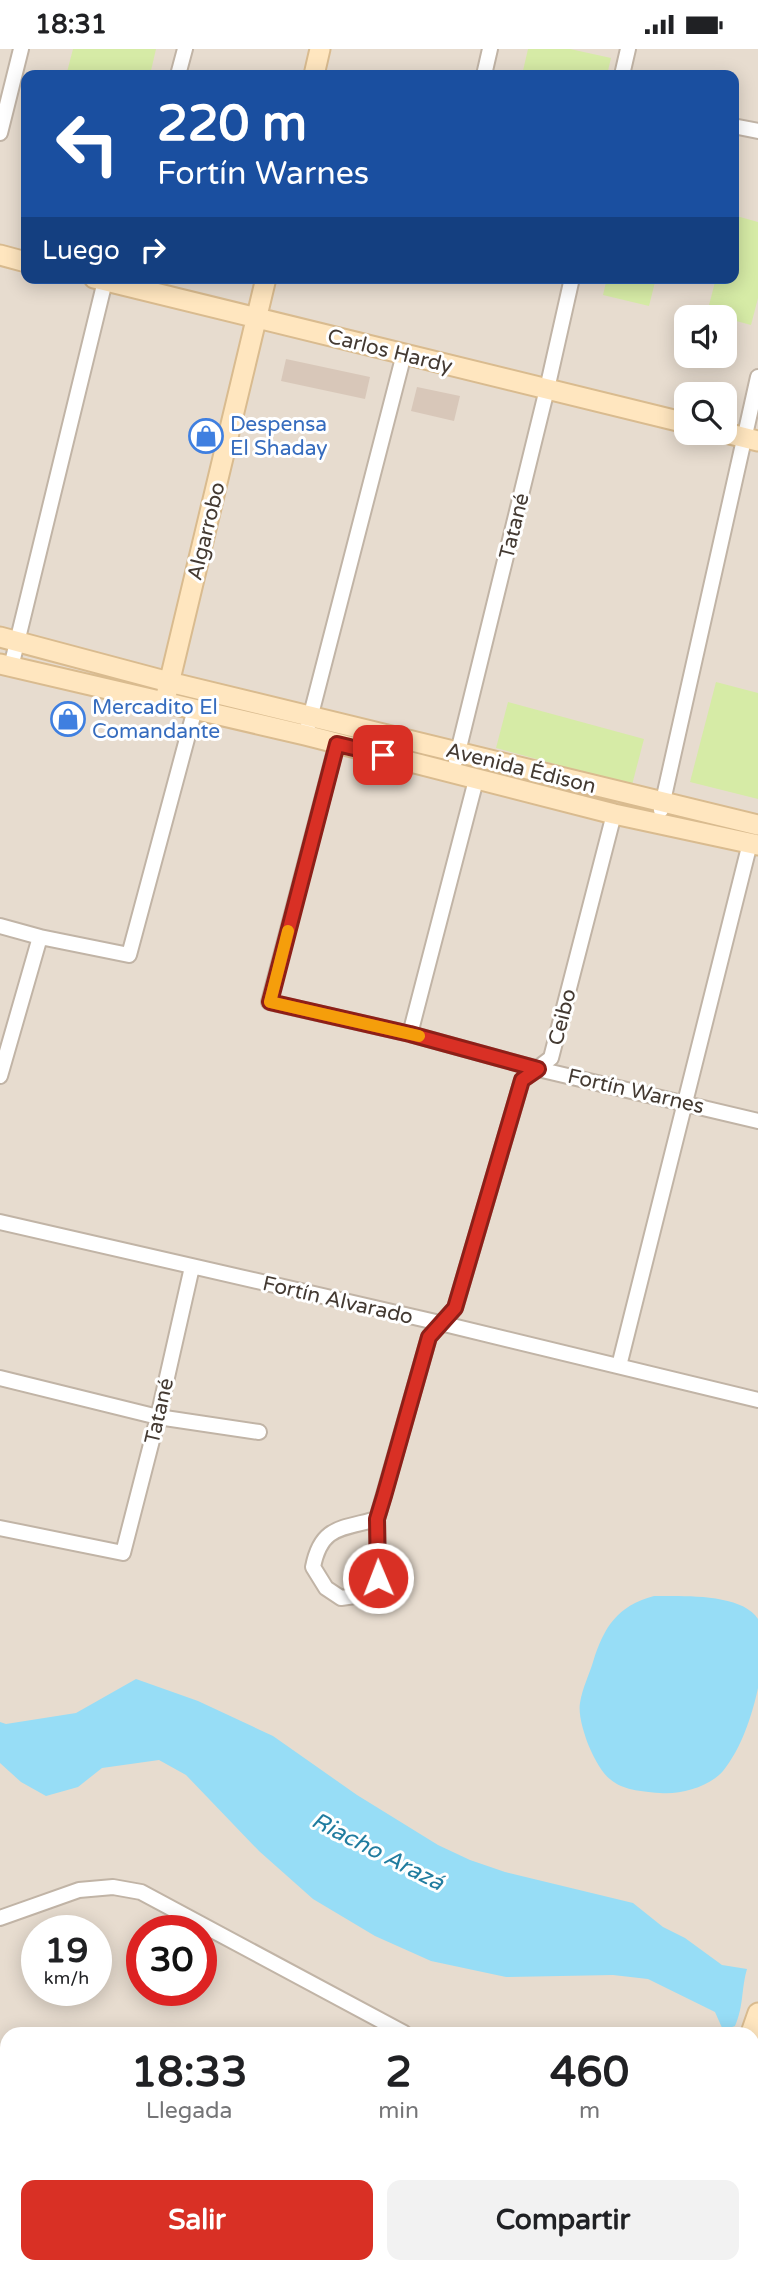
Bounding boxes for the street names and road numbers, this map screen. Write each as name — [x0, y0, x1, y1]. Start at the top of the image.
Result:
street label: Carlos Hardy — [325, 324, 455, 379]
street label: Algarrobo — [182, 479, 231, 583]
street label: Tatané — [494, 490, 535, 562]
street label: Avenida Édison — [443, 738, 598, 799]
street label: Ceibo — [543, 986, 582, 1048]
street label: Fortín Warnes — [565, 1064, 707, 1119]
street label: Fortín Alvarado — [260, 1271, 416, 1330]
street label: Tatané — [140, 1375, 179, 1447]

